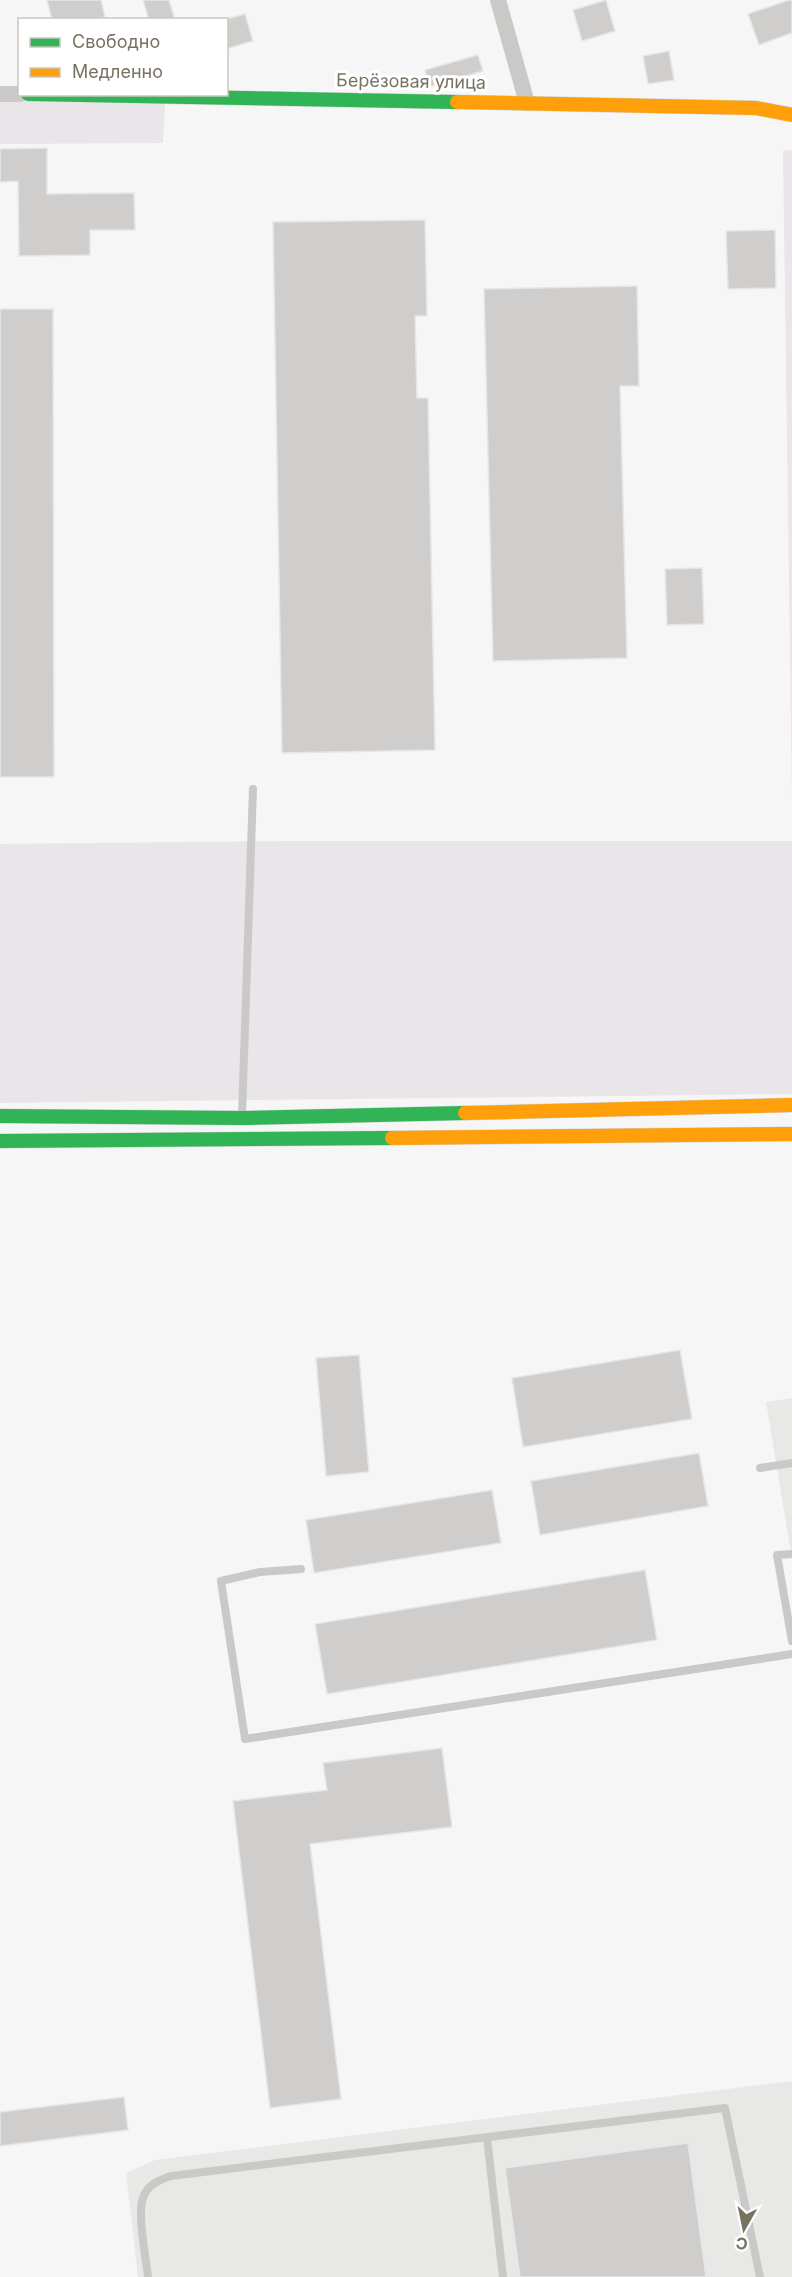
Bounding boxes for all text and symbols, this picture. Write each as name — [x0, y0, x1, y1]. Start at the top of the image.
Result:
legend — [18, 18, 228, 96]
text: Свободно — [72, 31, 160, 52]
text: Медленно — [72, 61, 163, 82]
street label: Берёзовая улица — [336, 69, 486, 93]
north arrow — [714, 2199, 774, 2259]
text: С — [734, 2233, 749, 2255]

